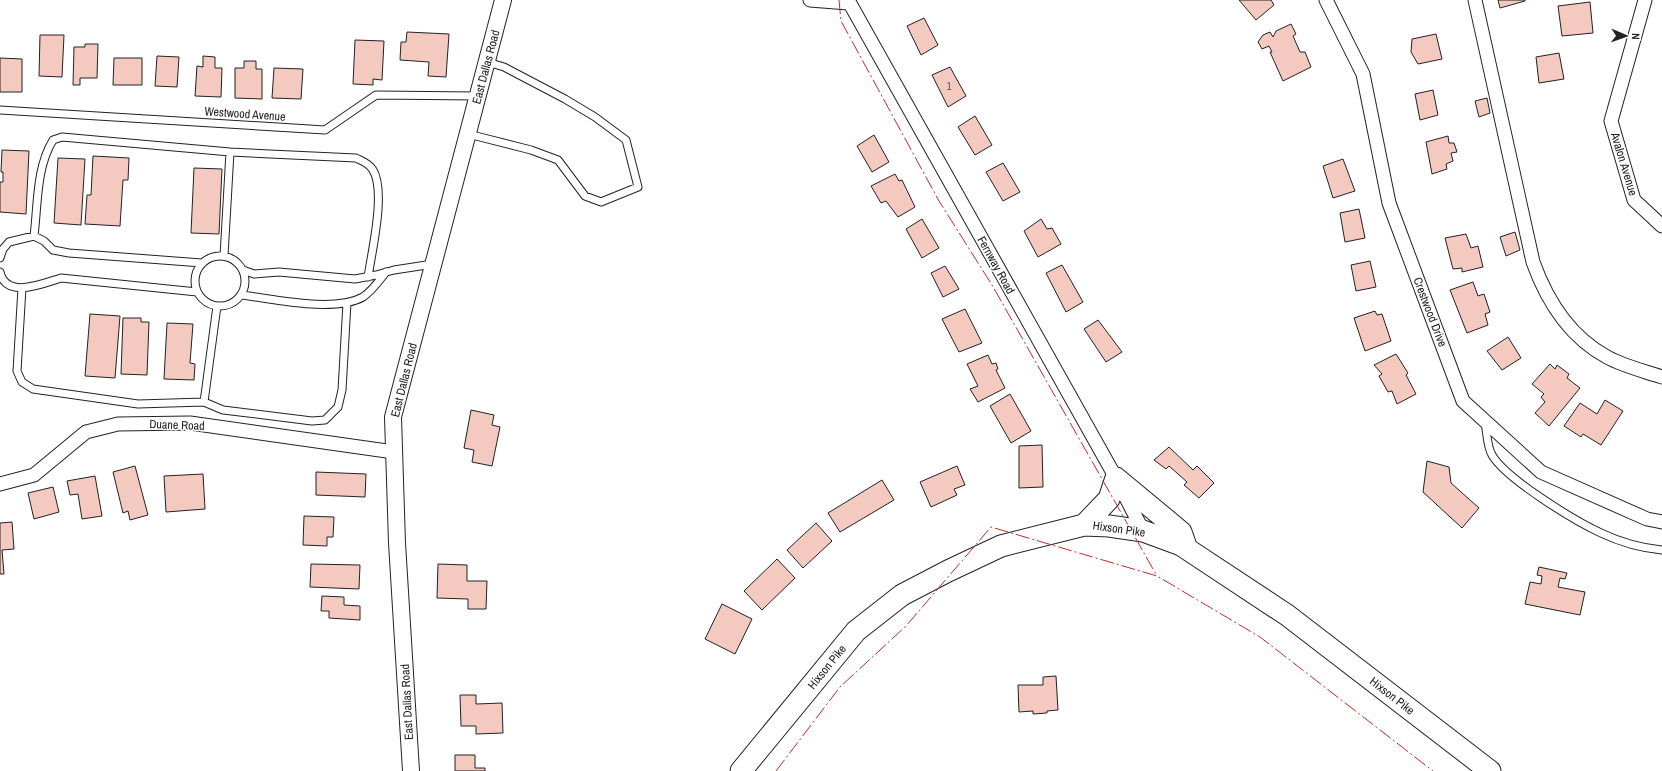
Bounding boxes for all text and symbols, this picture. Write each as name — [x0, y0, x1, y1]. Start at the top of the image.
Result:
north arrow — [1606, 16, 1646, 56]
street label: East Dallas Road — [468, 28, 504, 106]
text: N — [1629, 33, 1643, 40]
house number: 1 — [947, 80, 952, 93]
street label: Westwood Avenue — [204, 103, 286, 125]
street label: Avalon Avenue — [1607, 129, 1641, 198]
street label: Fernway Road — [974, 233, 1018, 297]
street label: Crestwood Drive — [1409, 275, 1451, 349]
street label: East Dallas Road — [387, 341, 421, 419]
street label: Duane Road — [149, 416, 205, 434]
street label: Hixson Pike — [1092, 517, 1146, 541]
street label: Hixson Pike — [804, 641, 850, 693]
street label: East Dallas Road — [397, 664, 417, 740]
street label: Hixson Pike — [1366, 673, 1418, 719]

